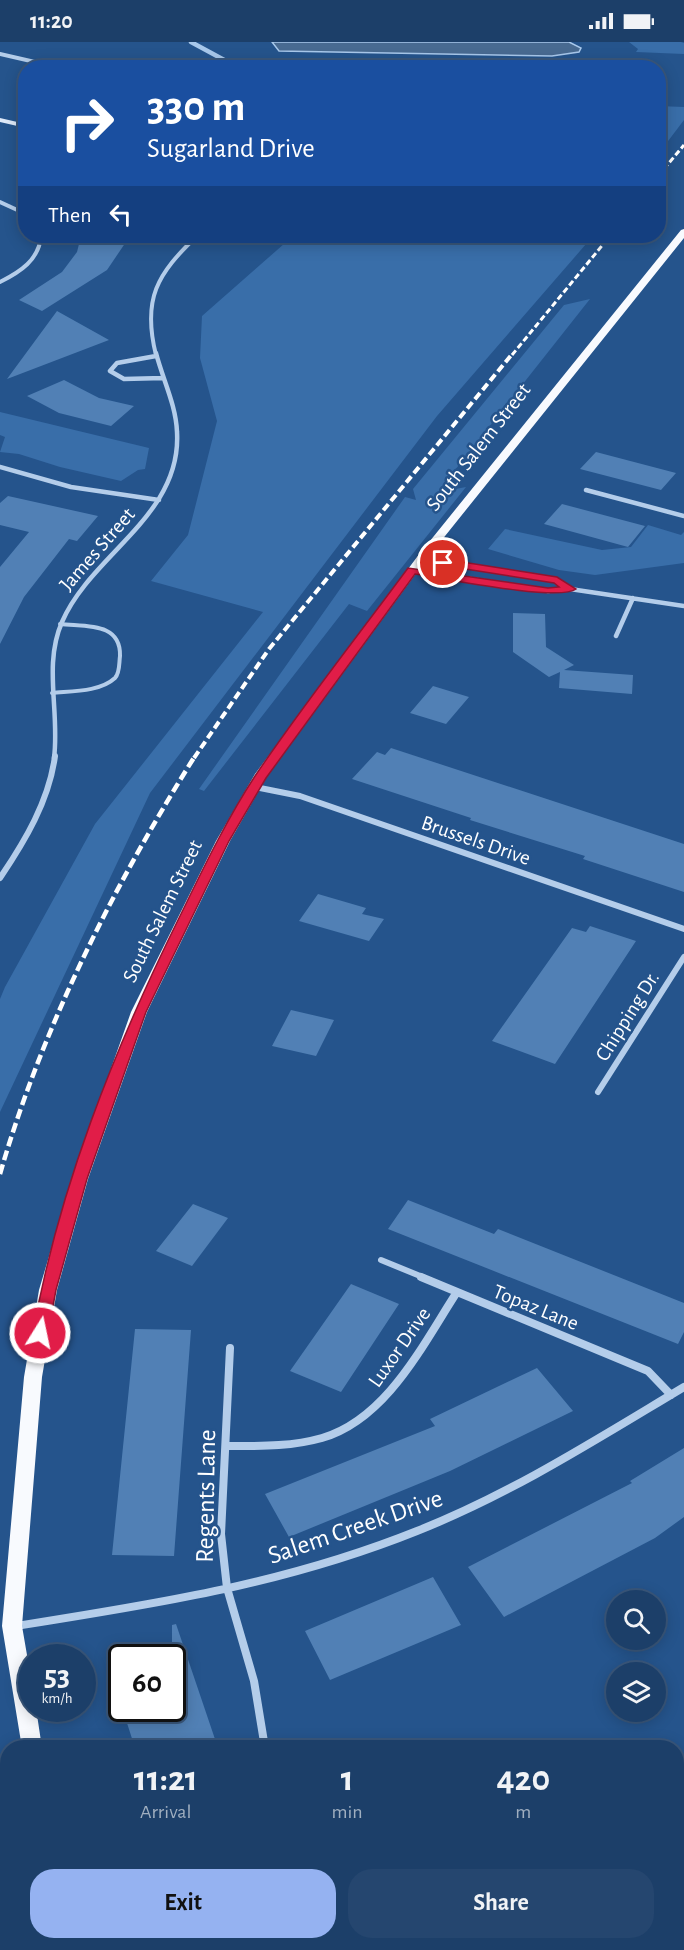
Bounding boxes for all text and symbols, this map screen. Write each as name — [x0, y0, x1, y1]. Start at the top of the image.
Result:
text: 11:20 — [30, 10, 73, 32]
icon: right — [48, 84, 126, 162]
text: 330 m — [147, 86, 245, 128]
text: Sugarland Drive — [147, 135, 315, 162]
icon: left — [104, 198, 137, 231]
text: Then — [48, 204, 92, 226]
street label: South Salem Street — [422, 379, 535, 515]
street label: James Street — [56, 503, 139, 595]
pin — [417, 537, 468, 588]
icon: arrive — [426, 546, 459, 579]
street label: Brussels Drive — [419, 812, 533, 869]
street label: South Salem Street — [119, 837, 206, 986]
street label: Chipping Dr. — [592, 968, 663, 1065]
street label: Topaz Lane — [490, 1281, 582, 1334]
position arrow — [8, 1301, 72, 1365]
street label: Luxor Drive — [364, 1303, 434, 1391]
street label: Regents Lane — [192, 1429, 220, 1563]
street label: Salem Creek Drive — [265, 1485, 446, 1569]
map controls — [606, 1590, 666, 1722]
button: search — [606, 1590, 666, 1650]
speed limit sign: 60 — [108, 1644, 186, 1722]
text: 53 — [44, 1661, 70, 1691]
button: layers — [606, 1662, 666, 1722]
text: km/h — [42, 1691, 72, 1706]
text: 11:21 — [134, 1761, 198, 1797]
text: 1 — [341, 1761, 354, 1797]
text: 420 — [496, 1761, 550, 1797]
text: Arrival — [140, 1802, 191, 1822]
text: min — [332, 1802, 363, 1822]
text: m — [515, 1802, 531, 1822]
button: Exit — [30, 1869, 336, 1938]
button: Share — [348, 1869, 654, 1938]

